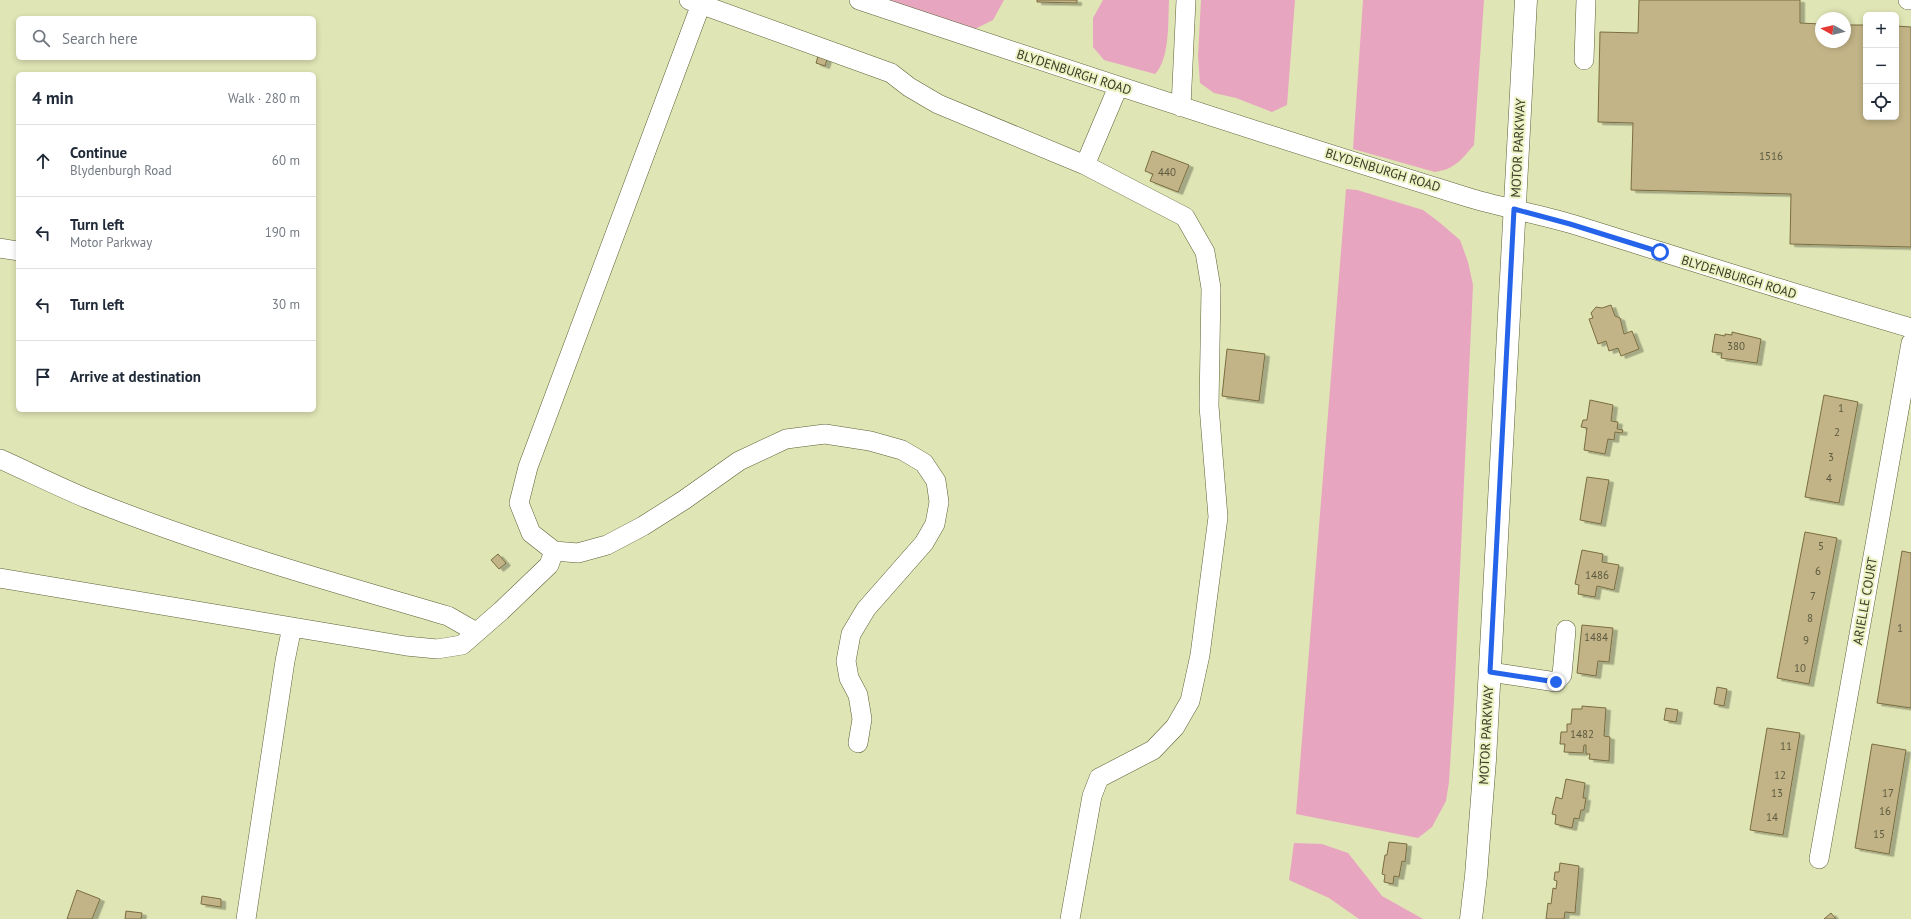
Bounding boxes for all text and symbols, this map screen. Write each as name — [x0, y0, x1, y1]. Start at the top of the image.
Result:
north arrow — [1815, 12, 1851, 48]
map controls — [1863, 12, 1899, 120]
button: + — [1863, 12, 1899, 48]
search box — [16, 16, 316, 60]
icon: search — [30, 27, 52, 49]
text: Search here — [62, 29, 138, 48]
street label: BLYDENBURGH ROAD — [1014, 45, 1134, 99]
button: − — [1863, 48, 1899, 84]
button: locate — [1863, 84, 1899, 120]
text: 4 min — [32, 87, 73, 109]
text: Walk · 280 m — [228, 90, 300, 107]
street label: MOTOR PARKWAY — [1507, 97, 1529, 198]
text: Continue — [70, 143, 127, 162]
street label: BLYDENBURGH ROAD — [1323, 144, 1443, 196]
house number: 1516 — [1759, 149, 1783, 163]
icon: ahead — [32, 150, 54, 172]
text: 60 m — [272, 152, 300, 169]
text: Blydenburgh Road — [70, 162, 172, 179]
house number: 440 — [1158, 165, 1176, 179]
text: Turn left — [70, 215, 124, 234]
icon: left — [32, 222, 54, 244]
text: 190 m — [265, 224, 300, 241]
text: Motor Parkway — [70, 234, 152, 251]
route start — [1651, 243, 1669, 261]
street label: BLYDENBURGH ROAD — [1679, 251, 1799, 303]
icon: left — [32, 294, 54, 316]
text: Turn left — [70, 295, 124, 314]
text: 30 m — [272, 296, 300, 313]
house number: 380 — [1727, 339, 1745, 353]
icon: arrive — [32, 366, 54, 388]
text: Arrive at destination — [70, 367, 201, 386]
house number: 1 — [1838, 401, 1844, 415]
house number: 2 — [1834, 425, 1840, 439]
house number: 3 — [1828, 450, 1834, 464]
house number: 4 — [1826, 471, 1832, 485]
house number: 5 — [1818, 539, 1824, 553]
street label: ARIELLE COURT — [1849, 556, 1881, 646]
house number: 6 — [1815, 564, 1821, 578]
house number: 1486 — [1585, 568, 1609, 582]
house number: 7 — [1810, 589, 1816, 603]
house number: 8 — [1807, 611, 1813, 625]
house number: 1 — [1897, 621, 1903, 635]
house number: 1484 — [1584, 630, 1608, 644]
house number: 9 — [1803, 633, 1809, 647]
house number: 10 — [1794, 661, 1806, 675]
route end — [1547, 673, 1565, 691]
street label: MOTOR PARKWAY — [1475, 684, 1497, 785]
house number: 1482 — [1570, 727, 1594, 741]
house number: 11 — [1780, 739, 1792, 753]
house number: 12 — [1774, 768, 1786, 782]
house number: 13 — [1771, 786, 1783, 800]
house number: 17 — [1882, 786, 1894, 800]
house number: 16 — [1879, 804, 1891, 818]
house number: 14 — [1766, 810, 1778, 824]
house number: 15 — [1873, 827, 1885, 841]

